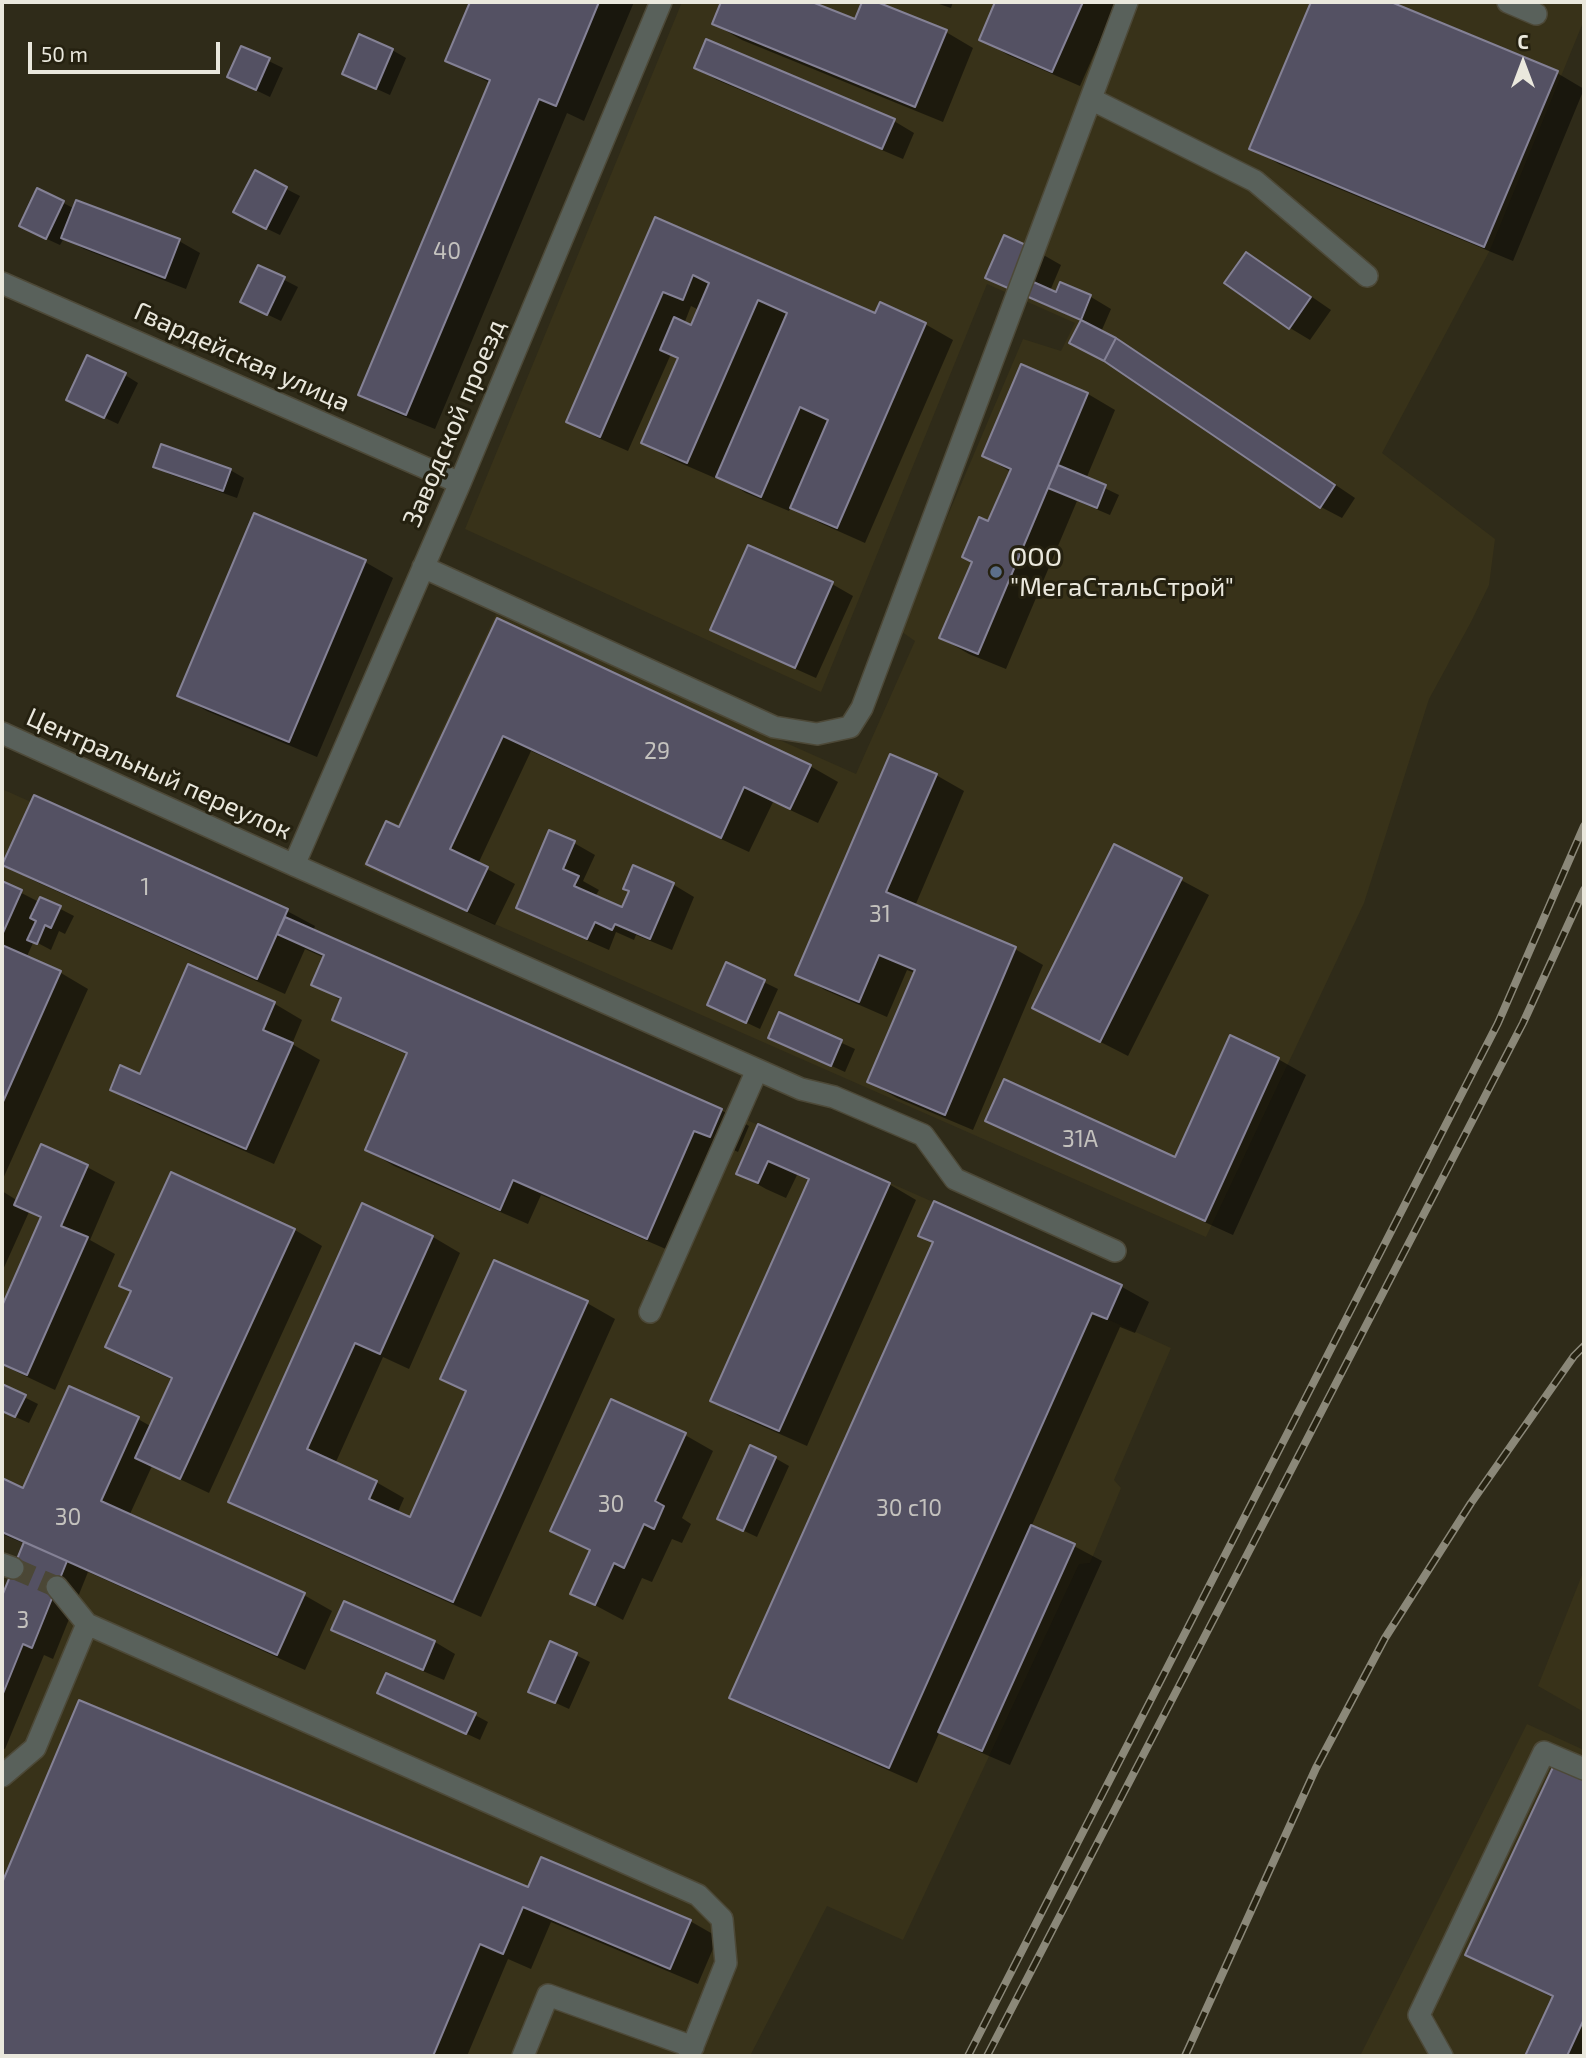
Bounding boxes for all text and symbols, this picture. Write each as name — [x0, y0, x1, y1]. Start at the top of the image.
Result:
scale bar — [32, 28, 224, 72]
north arrow — [1488, 28, 1558, 98]
text: С — [1517, 30, 1529, 53]
text: 50 m — [41, 41, 88, 66]
house number: 40 — [433, 237, 461, 265]
street label: Гвардейская улица — [129, 295, 355, 419]
street label: Заводской проезд — [396, 315, 512, 531]
place label: ООО "МегаСтальСтрой" — [1010, 541, 1234, 602]
marker: ООО "МегаСтальСтрой" — [988, 564, 1004, 580]
street label: Центральный переулок — [22, 701, 296, 847]
house number: 29 — [644, 737, 670, 765]
house number: 1 — [140, 873, 150, 901]
house number: 31 — [869, 900, 891, 928]
house number: 31А — [1062, 1125, 1098, 1153]
house number: 30 — [598, 1490, 624, 1518]
house number: 30 с10 — [876, 1494, 942, 1522]
house number: 30 — [55, 1503, 81, 1531]
house number: 3 — [17, 1606, 29, 1634]

